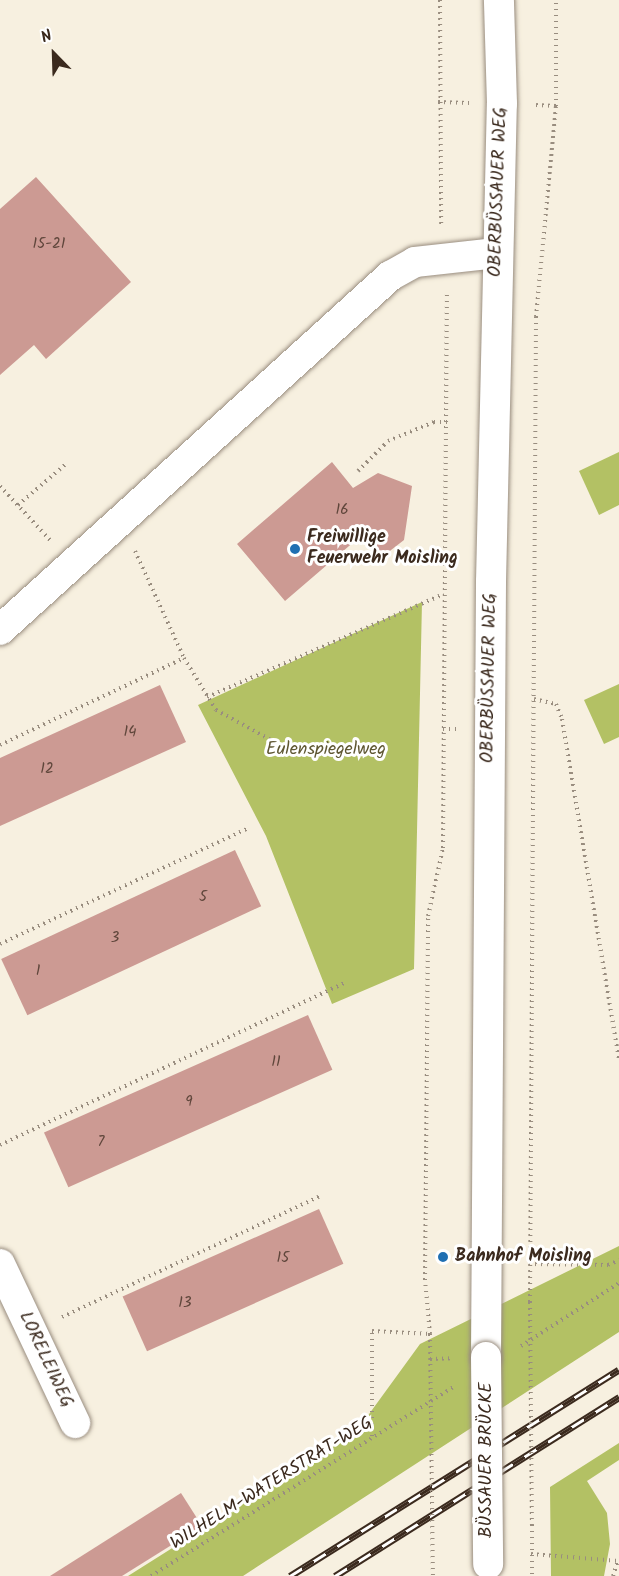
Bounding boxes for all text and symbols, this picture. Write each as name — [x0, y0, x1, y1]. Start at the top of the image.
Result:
text: N — [37, 23, 56, 50]
north arrow — [24, 24, 84, 84]
street label: OBERBÜSSAUER WEG — [485, 106, 513, 278]
house number: 15-21 — [32, 236, 66, 254]
house number: 16 — [335, 502, 349, 520]
place label: Freiwillige Feuerwehr Moisling — [307, 528, 458, 570]
marker: Freiwillige Feuerwehr Moisling — [288, 542, 302, 556]
street label: OBERBÜSSAUER WEG — [478, 593, 502, 763]
house number: 14 — [124, 724, 136, 742]
park label: Eulenspiegelweg — [266, 739, 386, 761]
house number: 12 — [40, 761, 54, 779]
house number: 5 — [199, 889, 207, 907]
house number: 3 — [111, 930, 119, 948]
house number: 1 — [36, 963, 40, 981]
house number: 11 — [271, 1054, 281, 1072]
house number: 9 — [185, 1094, 193, 1112]
house number: 7 — [98, 1134, 104, 1152]
place label: Bahnhof Moisling — [455, 1246, 592, 1268]
house number: 15 — [277, 1250, 289, 1268]
marker: Bahnhof Moisling — [436, 1250, 450, 1264]
house number: 13 — [178, 1295, 192, 1313]
street label: LORELEIWEG — [13, 1309, 77, 1411]
street label: BÜSSAUER BRÜCKE — [476, 1382, 498, 1538]
street label: WILHELM-WATERSTRAT-WEG — [167, 1413, 377, 1555]

